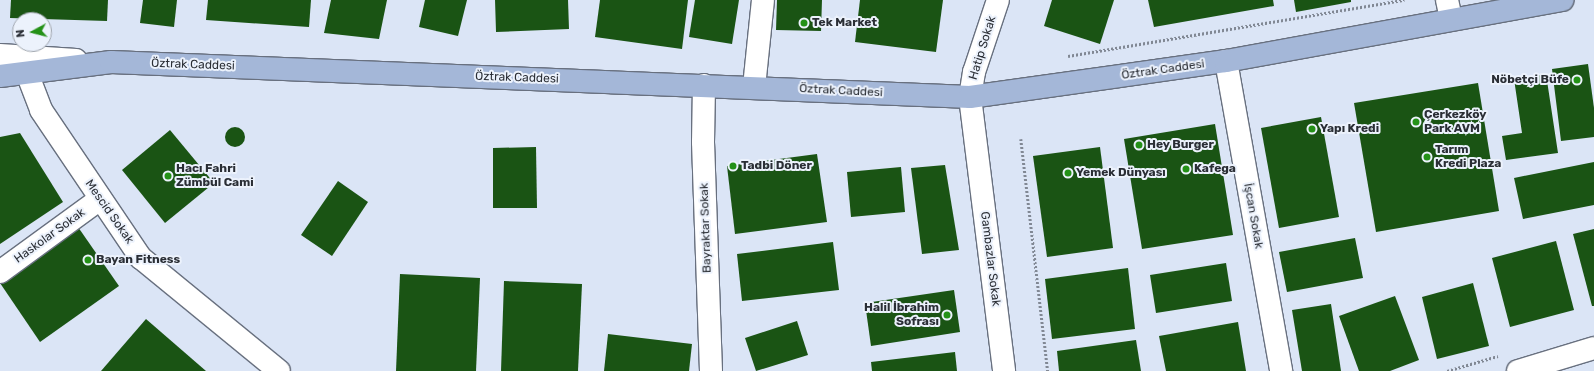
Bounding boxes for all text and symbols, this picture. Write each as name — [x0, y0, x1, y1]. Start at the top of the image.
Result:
north arrow — [12, 12, 52, 52]
street label: Hatip Sokak — [966, 14, 1000, 82]
place label: Tek Market — [812, 16, 877, 30]
marker: Tek Market — [799, 18, 809, 28]
text: N — [14, 29, 28, 38]
street label: Öztrak Caddesi — [151, 56, 235, 74]
street label: Öztrak Caddesi — [1121, 57, 1205, 83]
street label: Öztrak Caddesi — [475, 69, 559, 87]
place label: Nöbetçi Büfe — [1491, 73, 1569, 87]
marker: Nöbetçi Büfe — [1572, 75, 1582, 85]
street label: Öztrak Caddesi — [799, 82, 883, 100]
place label: Çerkezköy Park AVM — [1424, 108, 1486, 136]
marker: Çerkezköy Park AVM — [1411, 117, 1421, 127]
place label: Yapı Kredi — [1320, 122, 1379, 136]
marker: Yapı Kredi — [1307, 124, 1317, 134]
place label: Hey Burger — [1147, 138, 1214, 152]
marker: Hey Burger — [1134, 140, 1144, 150]
place label: Tarım Kredi Plaza — [1435, 143, 1501, 171]
marker: Tarım Kredi Plaza — [1422, 152, 1432, 162]
place label: Tadbi Döner — [741, 159, 812, 173]
marker: Tadbi Döner — [728, 161, 738, 171]
place label: Hacı Fahri Zümbül Cami — [176, 162, 254, 190]
place label: Kafega — [1194, 162, 1236, 176]
marker: Kafega — [1181, 164, 1191, 174]
place label: Yemek Dünyası — [1076, 166, 1166, 180]
marker: Yemek Dünyası — [1063, 168, 1073, 178]
marker: Hacı Fahri Zümbül Cami — [163, 171, 173, 181]
street label: Mescid Sokak — [82, 177, 136, 247]
street label: İşcan Sokak — [1240, 182, 1266, 250]
street label: Bayraktar Sokak — [697, 183, 715, 273]
street label: Haskolar Sokak — [12, 205, 88, 267]
street label: Gambazlar Sokak — [977, 211, 1003, 307]
place label: Bayan Fitness — [96, 253, 180, 267]
marker: Bayan Fitness — [83, 255, 93, 265]
place label: Halil İbrahim Sofrası — [864, 301, 939, 329]
marker: Halil İbrahim Sofrası — [942, 310, 952, 320]

